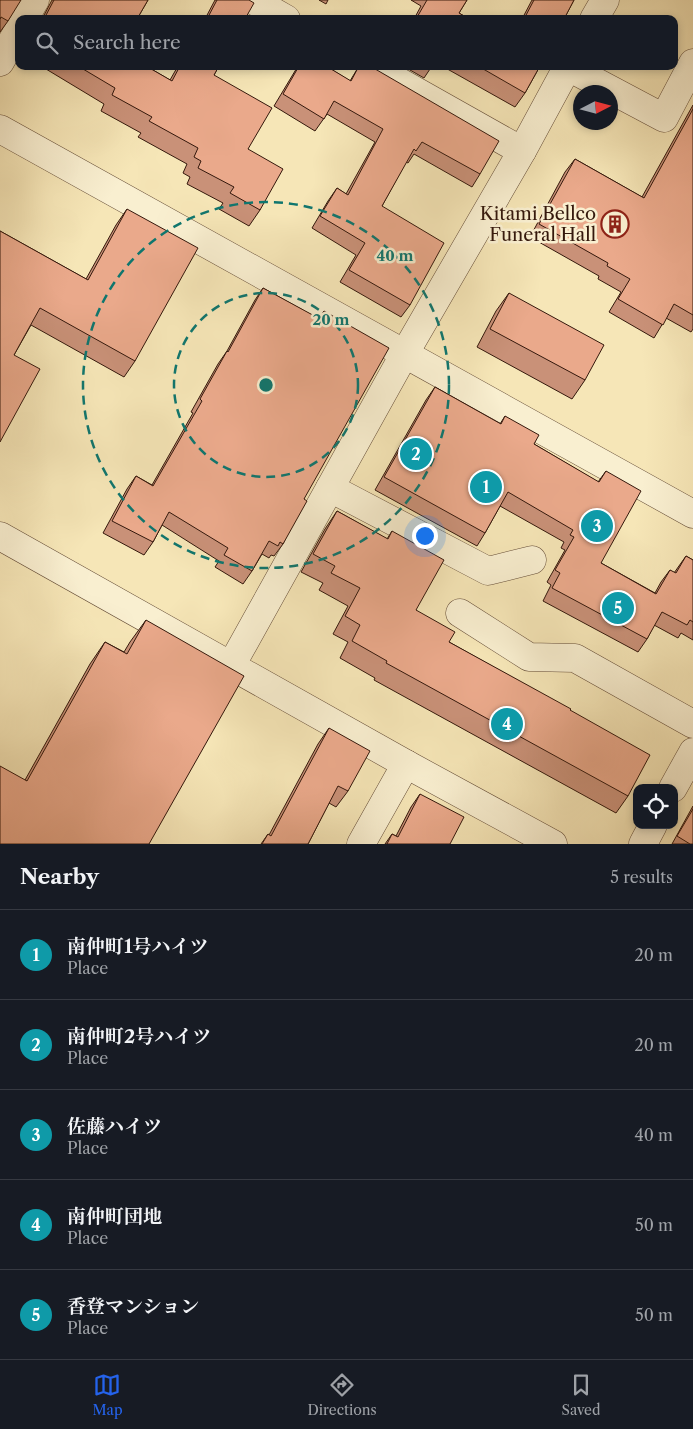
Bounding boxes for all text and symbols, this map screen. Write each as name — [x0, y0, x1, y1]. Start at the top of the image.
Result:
search box — [15, 15, 678, 70]
icon: search — [33, 29, 61, 57]
text: Search here — [73, 31, 181, 54]
north arrow — [573, 85, 618, 130]
place label: Kitami Bellco Funeral Hall — [480, 203, 596, 246]
building icon: Kitami Bellco Funeral Hall — [600, 209, 630, 239]
text: 40 m — [376, 246, 414, 265]
text: 20 m — [312, 310, 350, 329]
centre of rings — [257, 376, 275, 394]
pin: 2 — [400, 435, 432, 473]
pin: 1 — [470, 468, 502, 506]
pin: 3 — [581, 507, 613, 545]
your location — [412, 523, 438, 549]
pin: 5 — [602, 589, 634, 627]
pin: 4 — [491, 705, 523, 743]
map controls — [633, 784, 678, 829]
button: locate — [633, 784, 678, 829]
text: Nearby — [20, 864, 99, 889]
text: 5 results — [610, 867, 673, 887]
text: 南仲町1号ハイツ — [67, 935, 209, 958]
text: 1 — [32, 945, 40, 965]
text: 20 m — [634, 945, 673, 965]
text: Place — [67, 958, 108, 978]
text: 南仲町2号ハイツ — [67, 1025, 211, 1048]
text: 2 — [31, 1035, 41, 1055]
text: 20 m — [634, 1035, 673, 1055]
text: Place — [67, 1048, 108, 1068]
text: 佐藤ハイツ — [67, 1115, 162, 1138]
text: 3 — [31, 1125, 41, 1145]
text: 40 m — [634, 1125, 673, 1145]
text: Place — [67, 1138, 108, 1158]
text: 南仲町団地 — [67, 1205, 162, 1228]
text: 4 — [31, 1215, 41, 1235]
text: 50 m — [635, 1215, 673, 1235]
text: Place — [67, 1228, 108, 1248]
text: 香登マンション — [67, 1295, 199, 1318]
text: 5 — [32, 1305, 40, 1325]
text: 50 m — [635, 1305, 673, 1325]
text: Place — [67, 1318, 108, 1338]
tab: Map — [92, 1371, 123, 1419]
tab: Directions — [307, 1371, 377, 1419]
tab: Saved — [562, 1371, 600, 1419]

